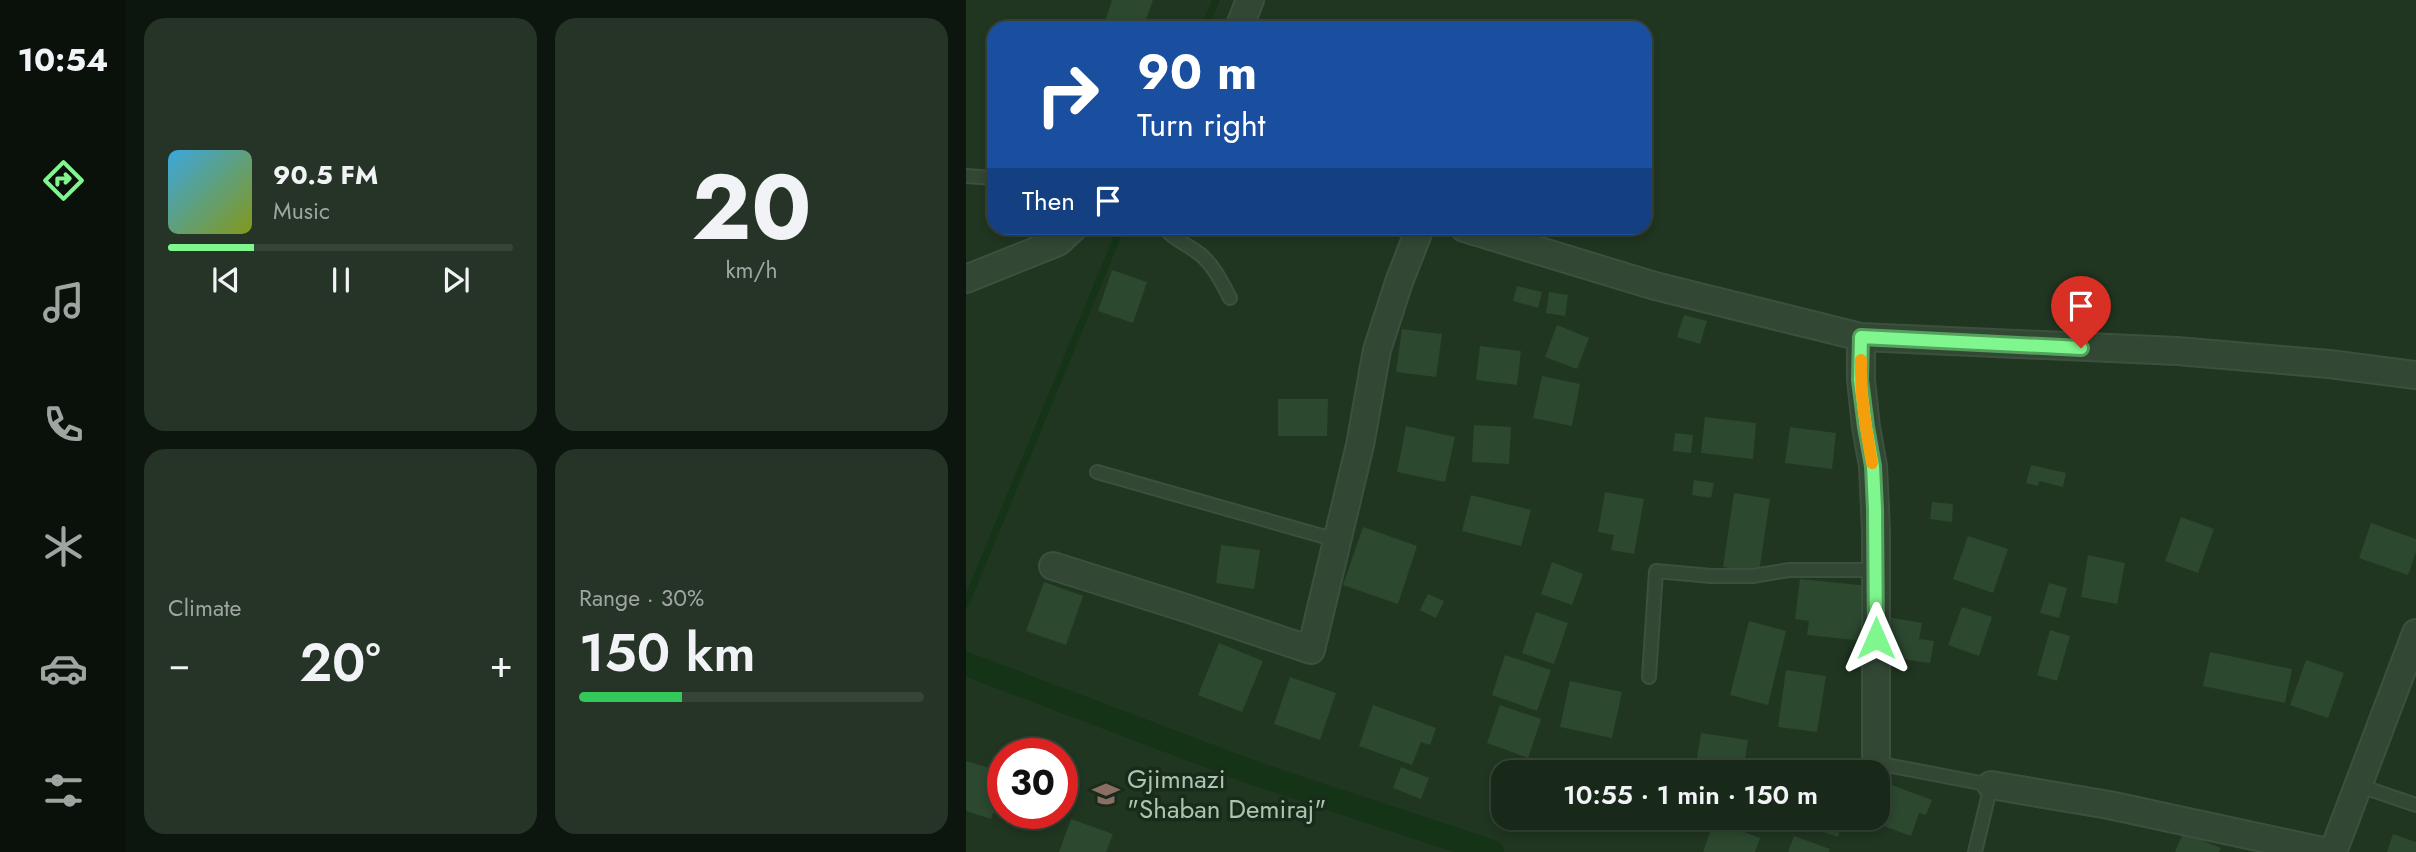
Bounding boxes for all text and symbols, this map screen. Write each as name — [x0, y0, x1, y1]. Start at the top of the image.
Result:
text: 10:54 — [18, 37, 108, 83]
text: 90 m — [1137, 37, 1257, 107]
icon: right — [1022, 49, 1113, 140]
text: Turn right — [1137, 102, 1266, 148]
text: 20 — [692, 142, 811, 273]
icon: directions — [39, 156, 88, 205]
text: 90.5 FM — [273, 156, 378, 194]
text: Then — [1022, 182, 1075, 220]
icon: arrive — [1089, 182, 1127, 220]
text: Music — [273, 194, 330, 228]
text: km/h — [726, 253, 777, 287]
icon: previous — [207, 261, 245, 299]
icon: pause — [322, 261, 360, 299]
icon: next — [437, 261, 475, 299]
pin — [2051, 276, 2111, 348]
icon: music — [39, 278, 88, 327]
icon: arrive — [2062, 287, 2100, 325]
icon: phone — [39, 400, 88, 449]
icon: climate — [39, 522, 88, 571]
text: Range · 30% — [579, 581, 704, 615]
text: Climate — [168, 591, 241, 625]
position arrow — [1839, 601, 1913, 675]
text: 150 km — [579, 615, 756, 691]
text: 20° — [299, 625, 381, 701]
text: − — [168, 636, 190, 691]
text: + — [490, 636, 513, 691]
icon: car — [39, 644, 88, 693]
speed limit sign: 30 — [987, 738, 1078, 829]
place label: Gjimnazi "Shaban Demiraj" — [1127, 760, 1326, 828]
icon: filters — [39, 766, 88, 815]
text: 10:55 · 1 min · 150 m — [1563, 776, 1818, 814]
school or university icon: Gjimnazi "Shaban Demiraj" — [1091, 779, 1121, 809]

